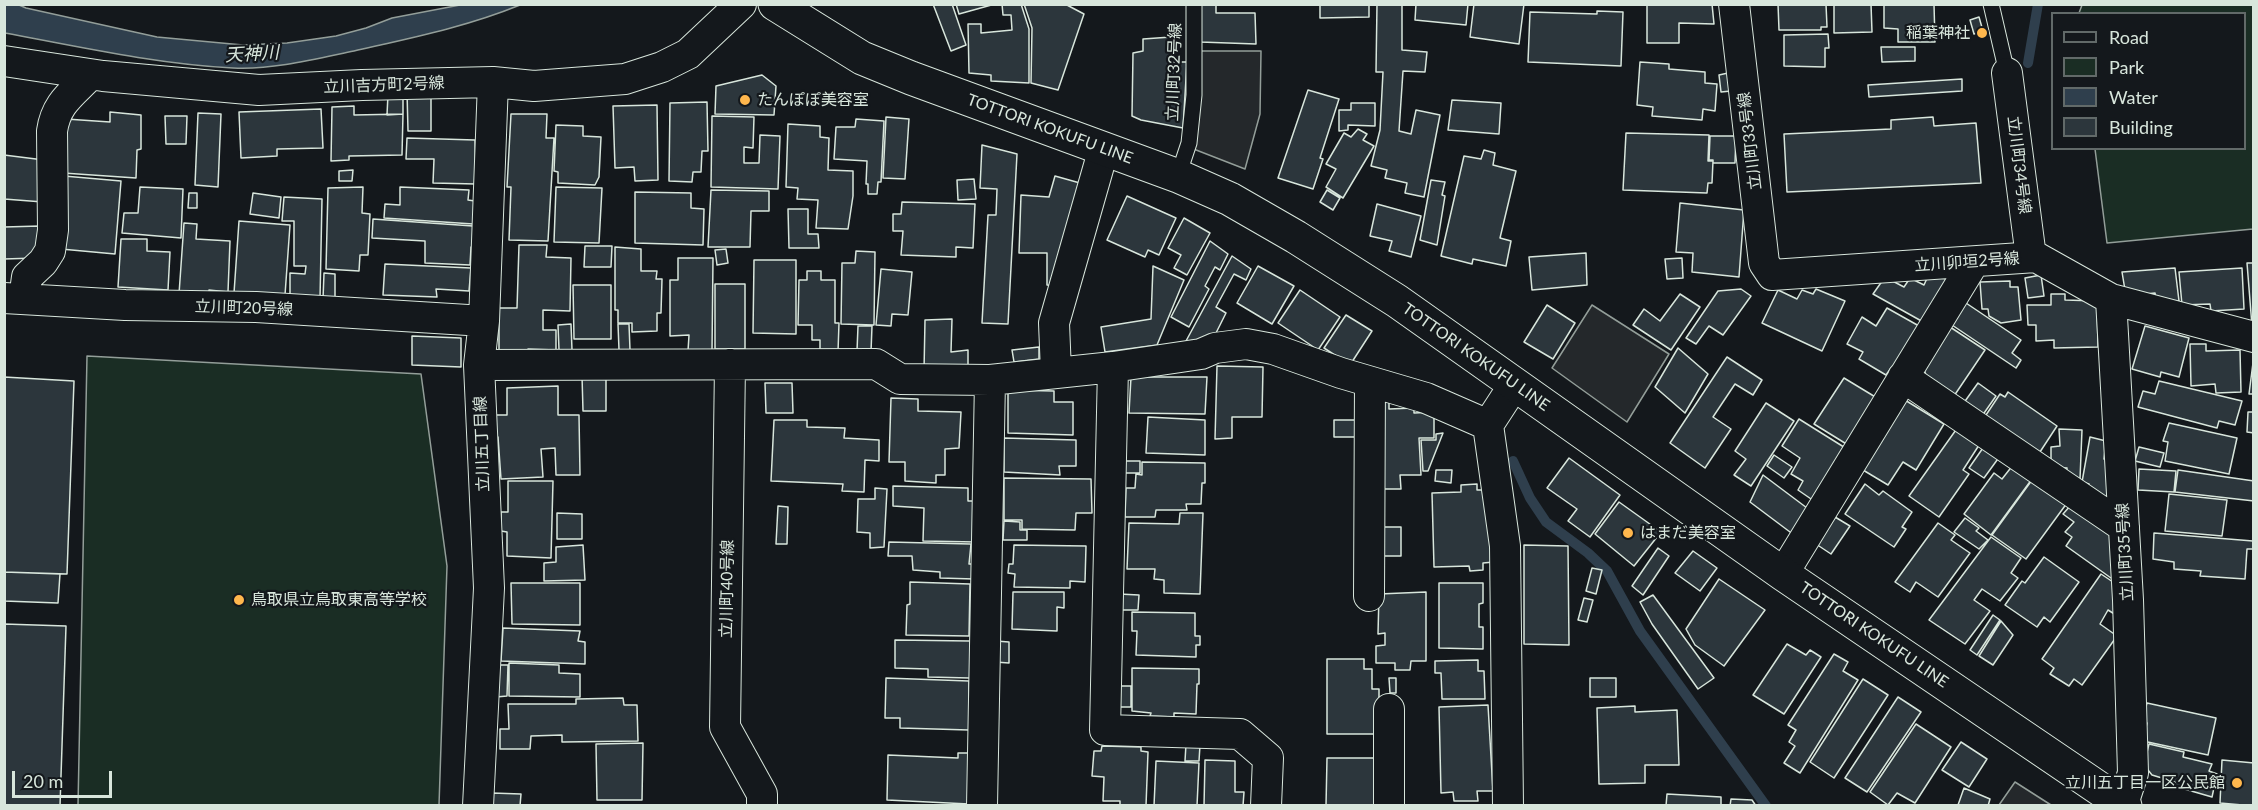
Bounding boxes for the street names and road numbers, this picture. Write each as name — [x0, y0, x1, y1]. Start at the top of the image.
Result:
street label: 立川町32号線 — [1163, 22, 1185, 122]
street label: 立川吉方町2号線 — [323, 73, 445, 97]
street label: TOTTORI KOKUFU LINE — [964, 90, 1136, 168]
street label: 立川町33号線 — [1734, 91, 1766, 191]
street label: 立川町34号線 — [2003, 115, 2035, 215]
street label: 立川卯垣2号線 — [1914, 249, 2020, 275]
street label: 立川町20号線 — [194, 297, 294, 319]
street label: TOTTORI KOKUFU LINE — [1399, 299, 1553, 415]
street label: 立川五丁目線 — [471, 396, 493, 492]
street label: 立川町35号線 — [2113, 502, 2137, 602]
street label: 立川町40号線 — [717, 540, 737, 638]
street label: TOTTORI KOKUFU LINE — [1796, 578, 1952, 692]

